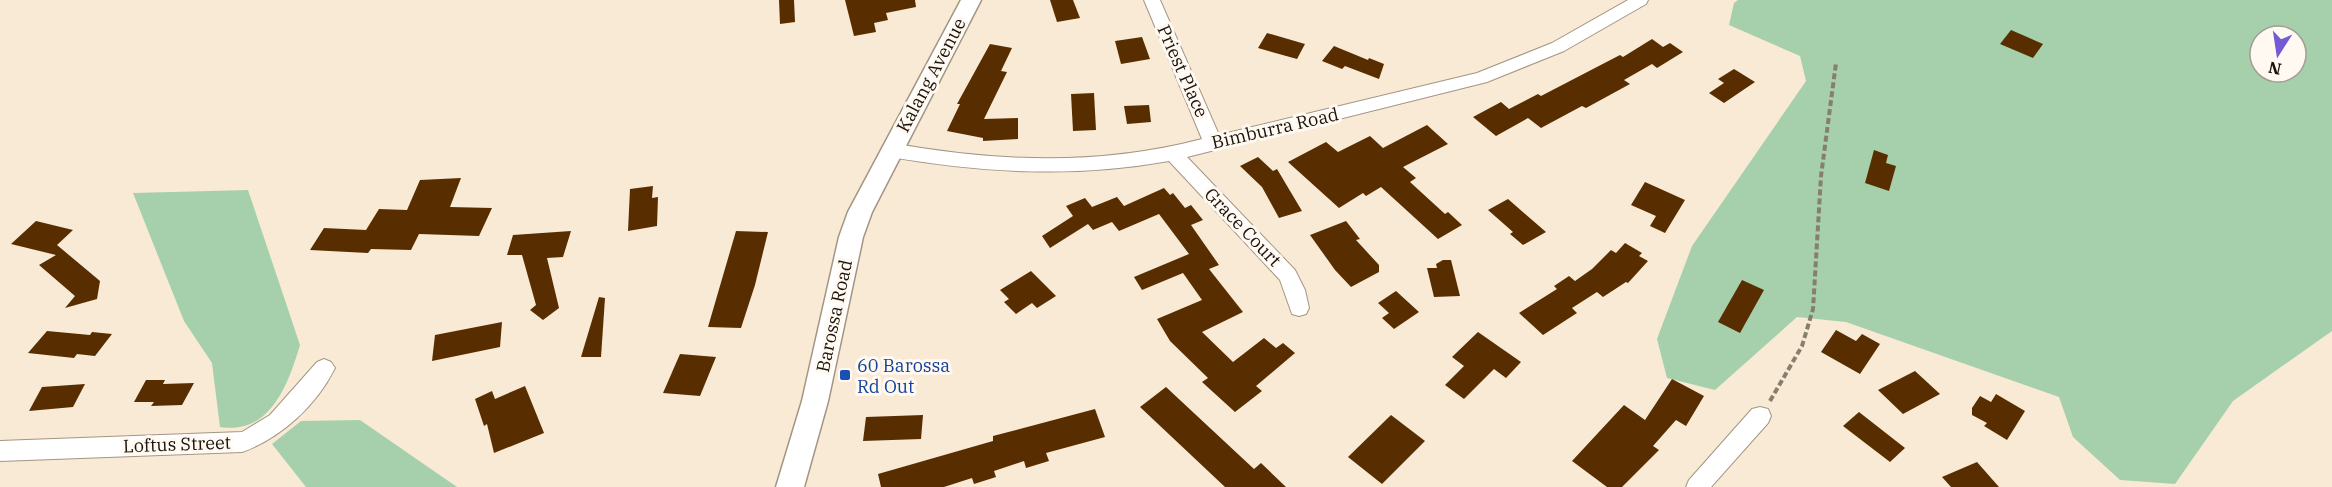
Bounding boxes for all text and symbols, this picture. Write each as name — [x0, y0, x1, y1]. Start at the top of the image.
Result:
street label: Kalang Avenue — [891, 14, 971, 136]
street label: Priest Place — [1152, 21, 1214, 121]
north arrow — [2248, 24, 2308, 84]
text: N — [2267, 58, 2283, 80]
street label: Bimburra Road — [1209, 102, 1341, 154]
street label: Grace Court — [1200, 183, 1286, 271]
street label: Barossa Road — [811, 258, 857, 374]
place label: 60 Barossa Rd Out — [857, 354, 950, 398]
marker: 60 Barossa Rd Out — [838, 368, 852, 382]
street label: Loftus Street — [123, 431, 231, 457]

